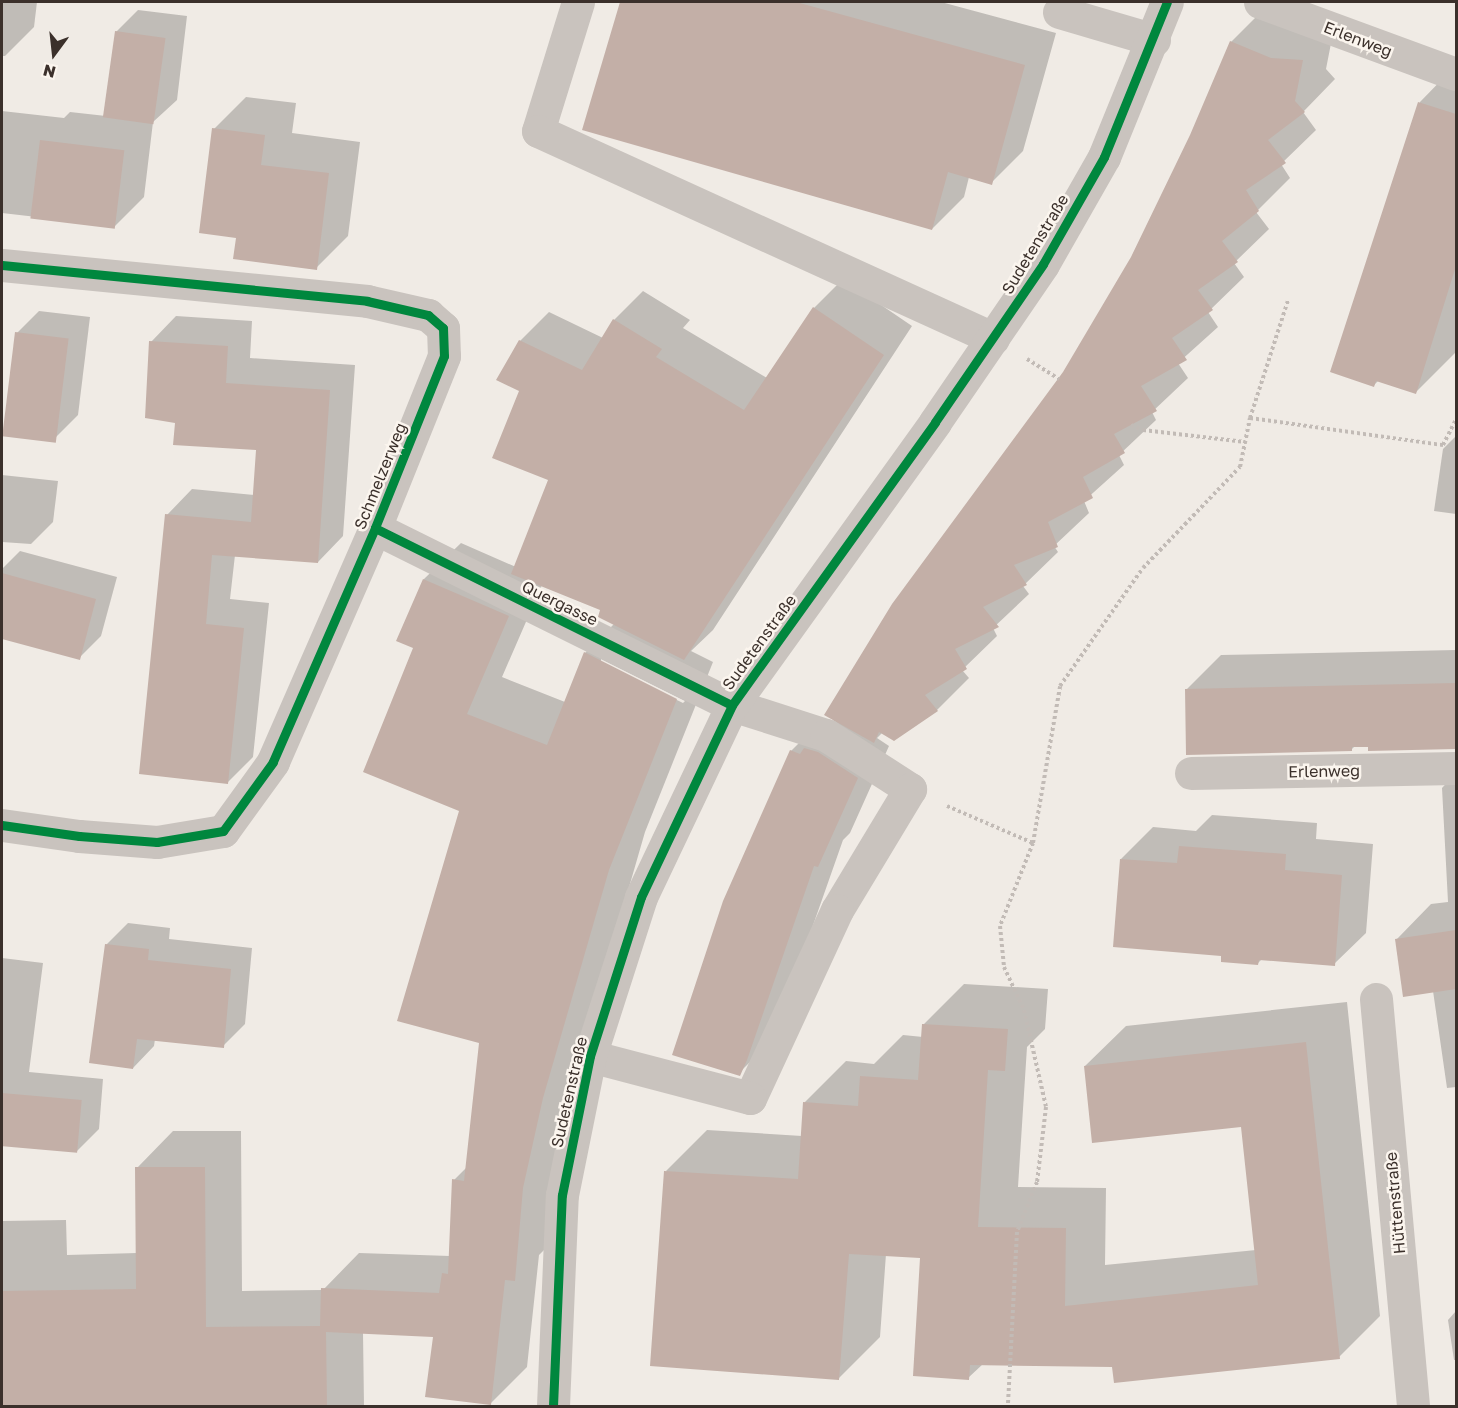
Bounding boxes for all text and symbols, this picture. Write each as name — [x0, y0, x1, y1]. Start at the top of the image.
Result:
street label: Erlenweg — [1321, 17, 1395, 61]
north arrow — [24, 24, 84, 84]
text: N — [41, 60, 58, 83]
street label: Sudetenstraße — [998, 191, 1072, 297]
street label: Schmelzerweg — [350, 420, 410, 532]
street label: Quergasse — [519, 576, 601, 630]
street label: Sudetenstraße — [718, 591, 800, 693]
street label: Erlenweg — [1288, 761, 1360, 781]
street label: Sudetenstraße — [547, 1035, 591, 1149]
street label: Hüttenstraße — [1381, 1151, 1409, 1255]

